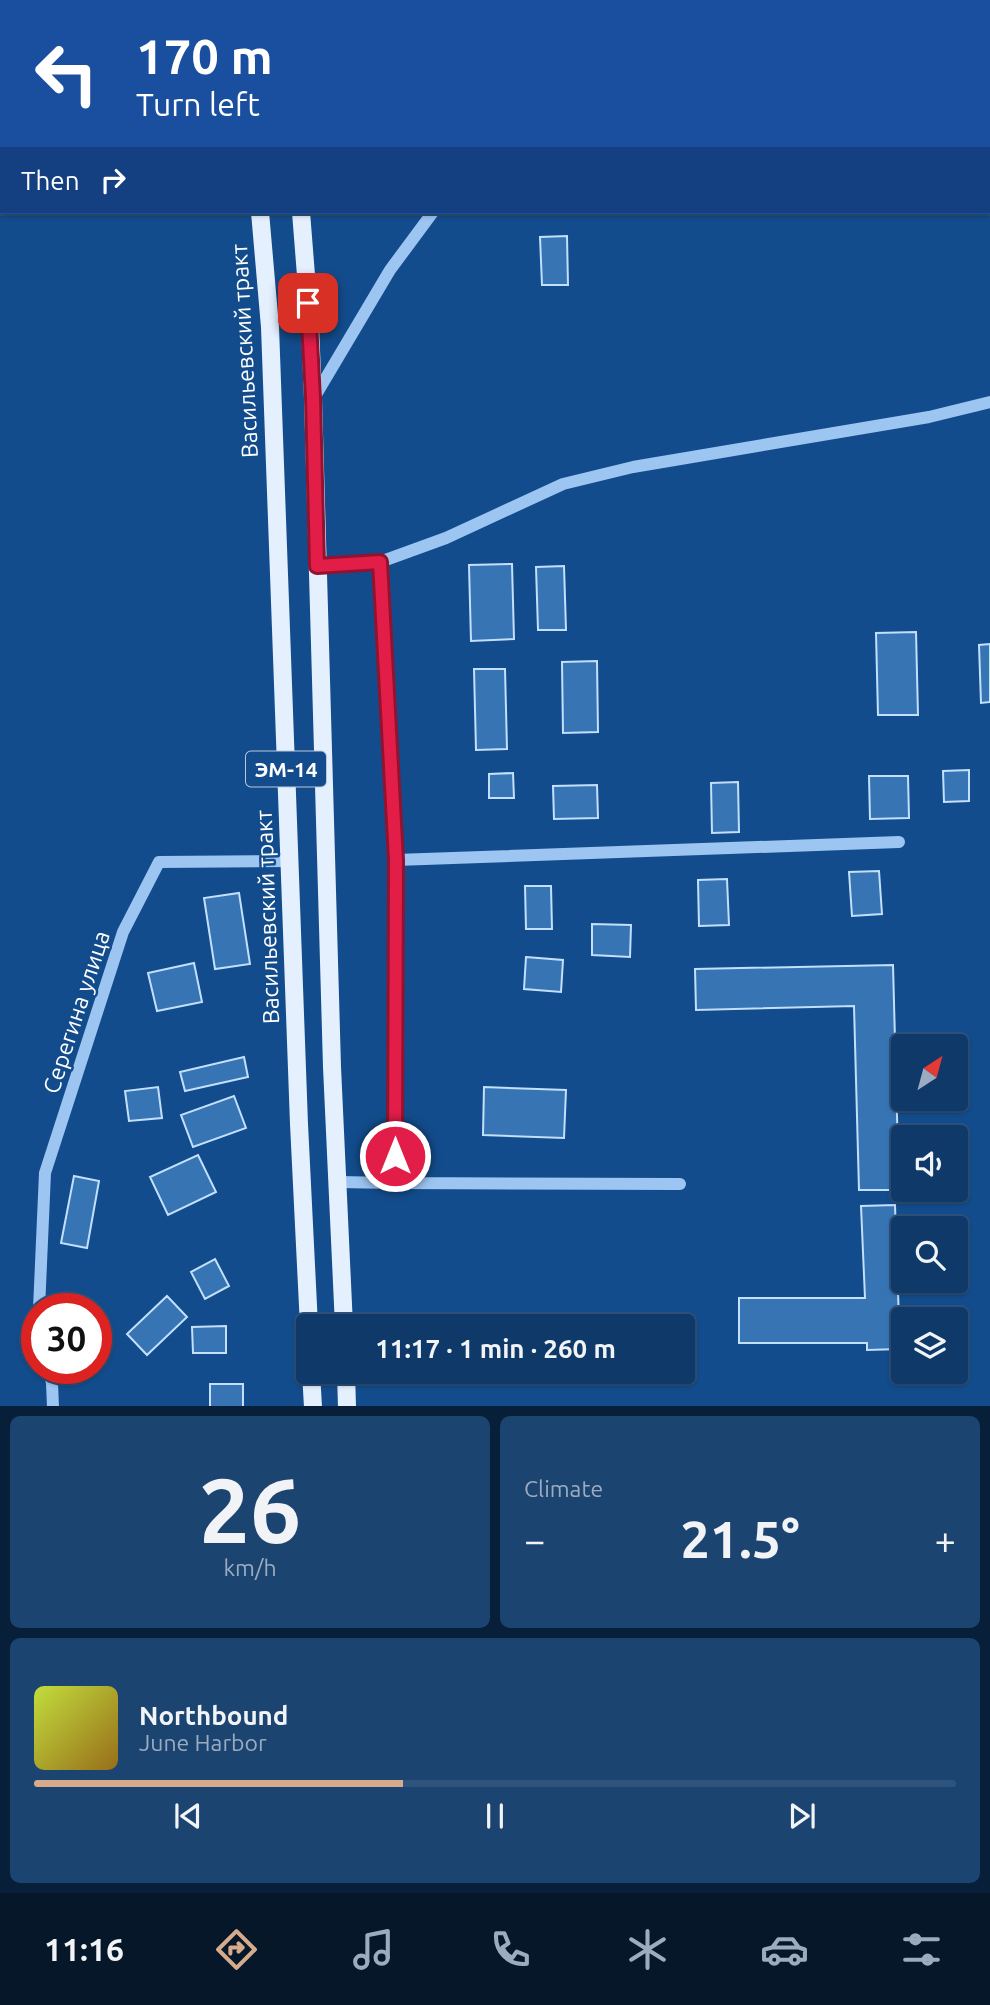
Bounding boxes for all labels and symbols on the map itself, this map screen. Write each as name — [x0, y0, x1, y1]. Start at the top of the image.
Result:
street label: Васильевский тракт — [226, 243, 262, 459]
pin — [278, 273, 338, 333]
road number: ЭМ-14 — [246, 752, 326, 786]
street label: Васильевский тракт — [251, 810, 283, 1024]
street label: Серегина улица — [38, 928, 114, 1096]
north arrow — [891, 1034, 968, 1111]
position arrow — [358, 1119, 432, 1193]
speed limit sign: 30 — [21, 1293, 112, 1384]

